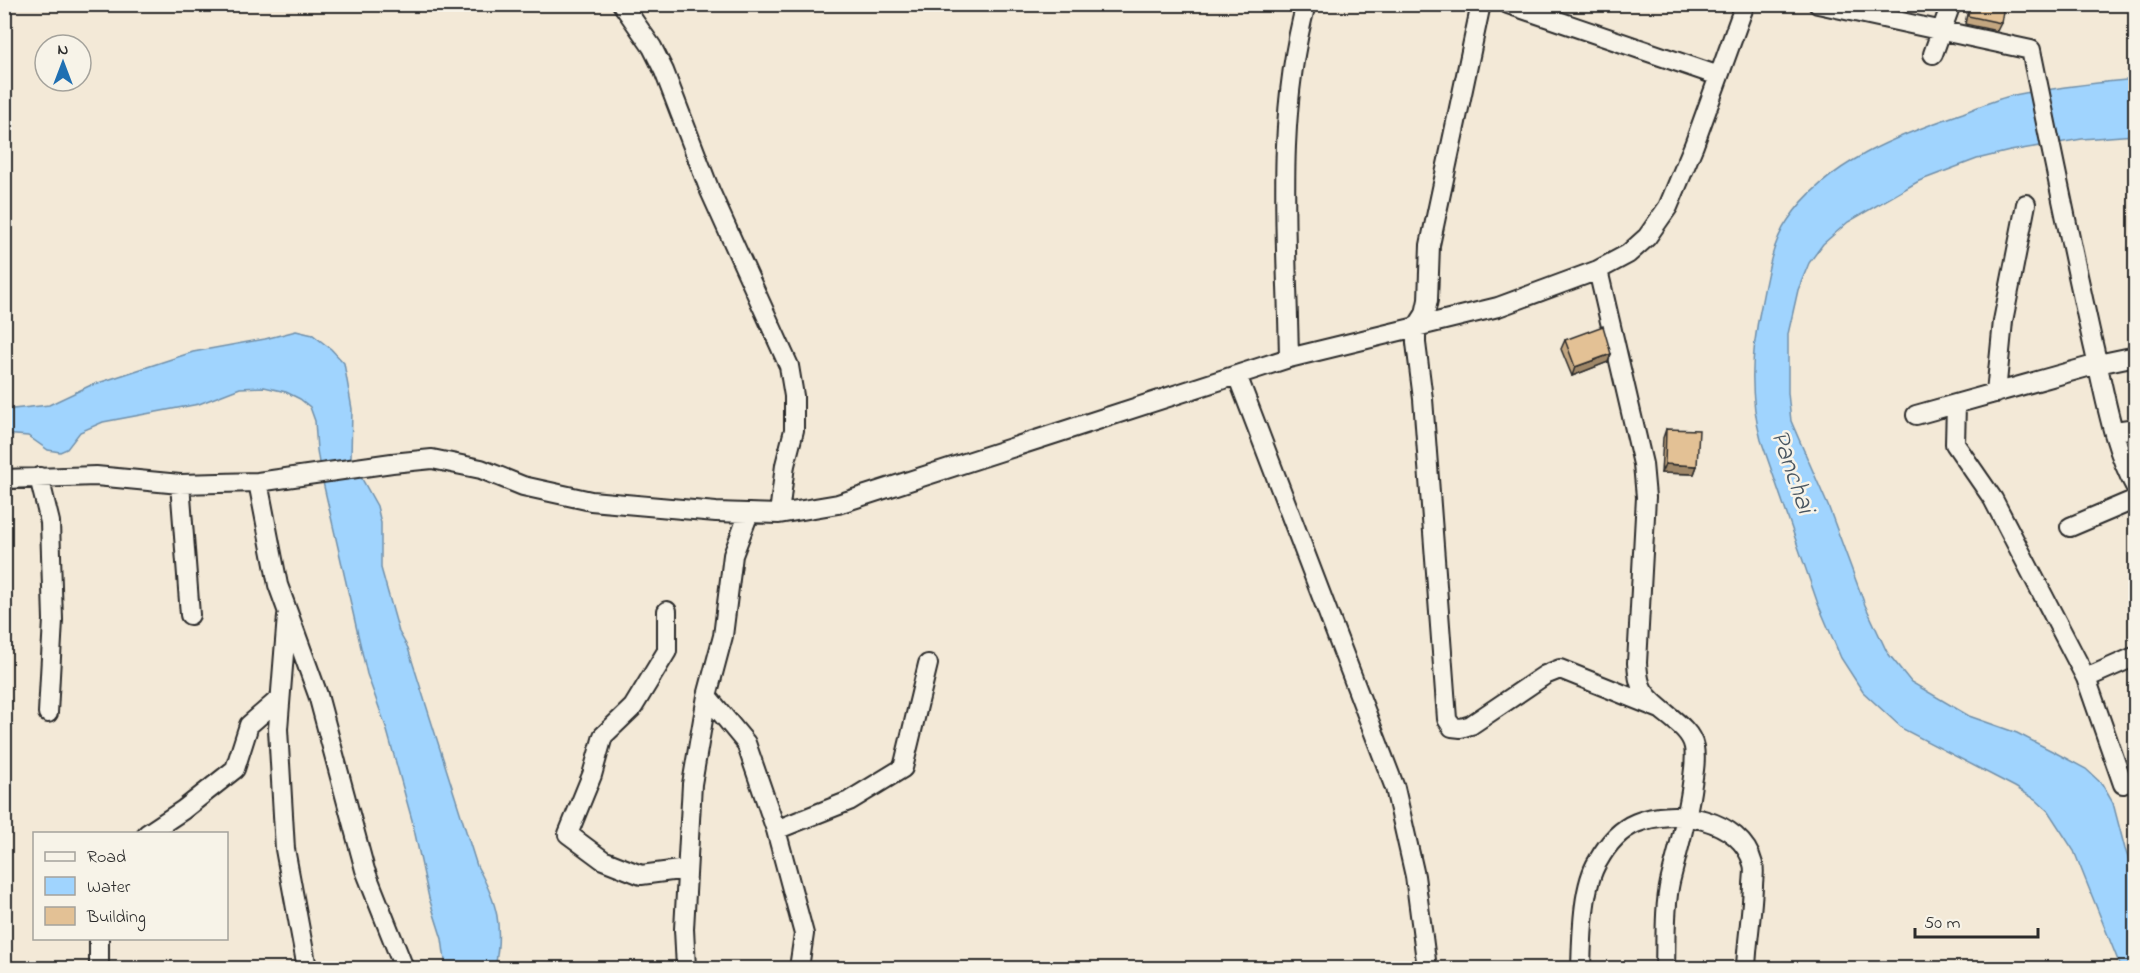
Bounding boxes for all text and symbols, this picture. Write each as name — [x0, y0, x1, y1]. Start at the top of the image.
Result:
north arrow — [33, 33, 93, 93]
text: N — [58, 38, 69, 62]
water label: Panchai — [1759, 425, 1825, 521]
legend — [33, 832, 228, 940]
text: Road — [87, 845, 126, 871]
text: Water — [87, 875, 131, 901]
scale bar — [1915, 901, 2038, 939]
text: Building — [86, 905, 146, 932]
text: 50 m — [1924, 911, 1961, 937]

